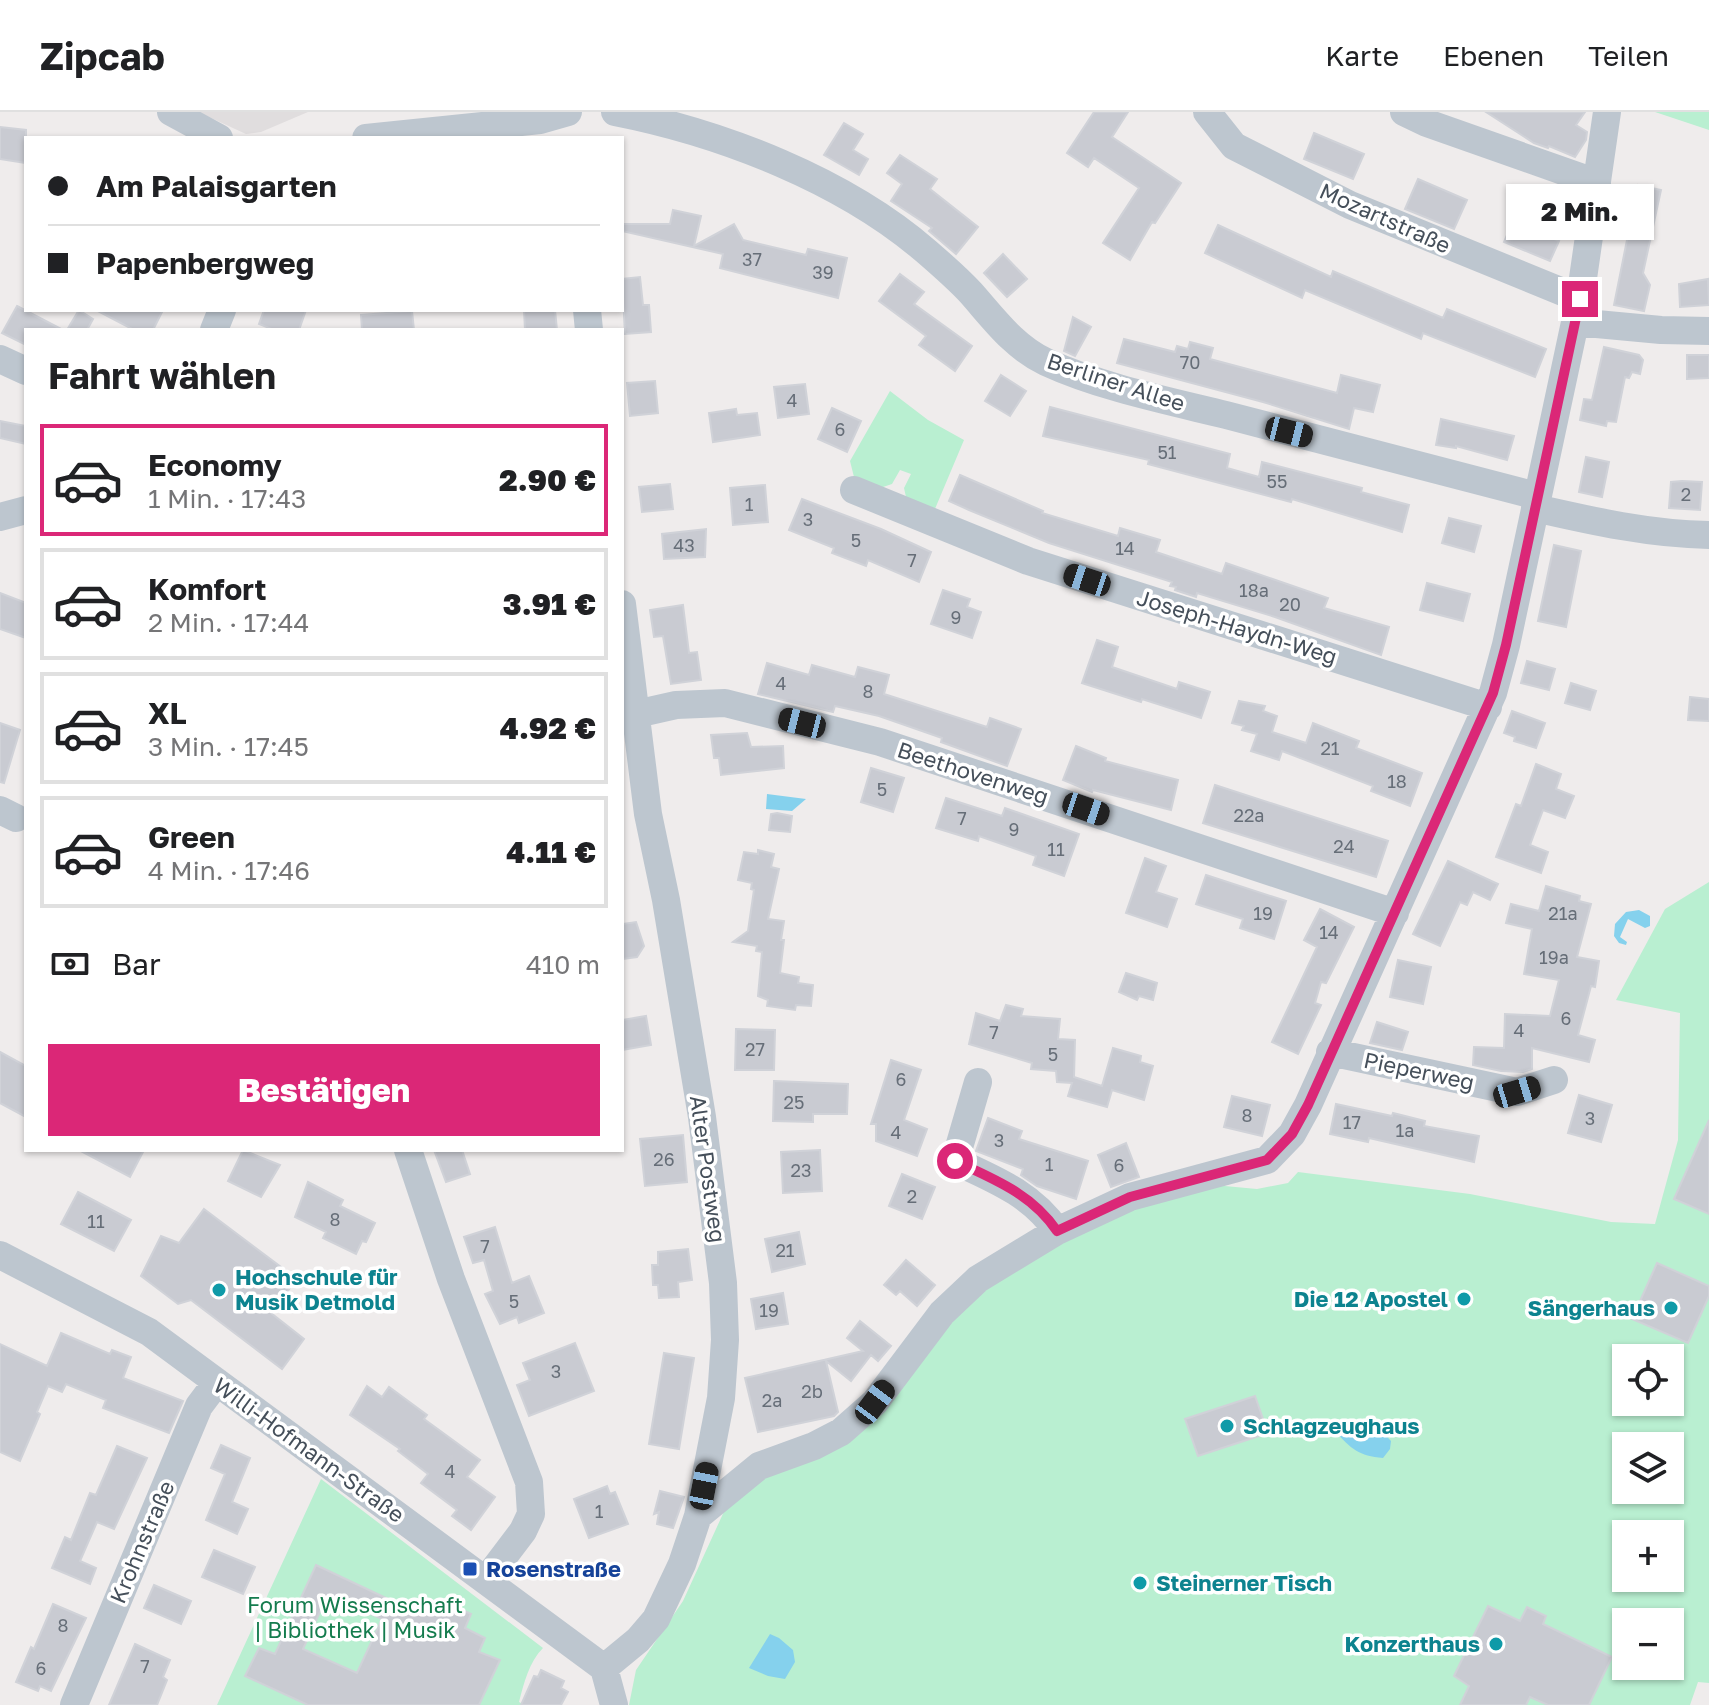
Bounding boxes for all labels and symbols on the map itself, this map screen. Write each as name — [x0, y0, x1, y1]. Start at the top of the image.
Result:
street label: Mozartstraße — [1316, 177, 1455, 258]
callout: 2 Min. — [1506, 183, 1654, 239]
house number: 37 — [742, 248, 762, 270]
house number: 39 — [812, 261, 834, 283]
route end — [1562, 281, 1598, 317]
street label: Berliner Allee — [1044, 347, 1188, 416]
house number: 70 — [1180, 351, 1200, 373]
house number: 4 — [787, 389, 798, 411]
car — [1263, 415, 1315, 449]
house number: 6 — [835, 418, 845, 440]
house number: 51 — [1157, 441, 1177, 463]
house number: 55 — [1267, 470, 1287, 492]
house number: 2 — [1681, 483, 1691, 505]
house number: 1 — [745, 493, 754, 515]
house number: 3 — [803, 508, 813, 530]
house number: 5 — [851, 529, 861, 551]
house number: 43 — [673, 534, 695, 556]
house number: 14 — [1115, 537, 1135, 559]
house number: 7 — [907, 549, 917, 571]
car — [1060, 561, 1114, 599]
house number: 18a — [1239, 579, 1269, 601]
street label: Joseph-Haydn-Weg — [1134, 583, 1340, 670]
house number: 20 — [1279, 593, 1301, 615]
house number: 9 — [951, 606, 961, 628]
house number: 4 — [776, 672, 787, 694]
house number: 8 — [863, 680, 873, 702]
car — [776, 706, 828, 740]
street label: Beethovenweg — [894, 735, 1052, 810]
house number: 21 — [1320, 737, 1340, 759]
house number: 18 — [1387, 770, 1407, 792]
house number: 5 — [877, 778, 887, 800]
car — [1059, 790, 1113, 828]
house number: 22a — [1233, 804, 1265, 826]
house number: 7 — [957, 807, 967, 829]
house number: 9 — [1009, 818, 1019, 840]
house number: 24 — [1333, 835, 1355, 857]
house number: 11 — [1047, 838, 1065, 860]
house number: 19 — [1253, 902, 1273, 924]
house number: 21a — [1548, 902, 1578, 924]
house number: 14 — [1319, 921, 1339, 943]
house number: 19a — [1539, 946, 1569, 968]
house number: 6 — [1561, 1007, 1571, 1029]
house number: 4 — [1514, 1019, 1525, 1041]
house number: 7 — [989, 1021, 999, 1043]
house number: 27 — [745, 1038, 765, 1060]
house number: 5 — [1048, 1043, 1058, 1065]
street label: Pieperweg — [1361, 1046, 1477, 1095]
house number: 6 — [896, 1068, 906, 1090]
car — [1491, 1074, 1543, 1110]
house number: 25 — [784, 1091, 804, 1113]
street label: Alter Postweg — [685, 1094, 732, 1244]
house number: 8 — [1242, 1104, 1252, 1126]
house number: 3 — [1585, 1107, 1595, 1129]
house number: 17 — [1343, 1111, 1361, 1133]
house number: 1a — [1396, 1119, 1414, 1141]
house number: 4 — [891, 1121, 902, 1143]
house number: 3 — [994, 1129, 1004, 1151]
route start — [937, 1143, 973, 1179]
house number: 26 — [653, 1148, 675, 1170]
house number: 1 — [1045, 1153, 1054, 1175]
house number: 6 — [1114, 1154, 1124, 1176]
house number: 23 — [791, 1159, 811, 1181]
house number: 2 — [907, 1185, 917, 1207]
house number: 8 — [330, 1208, 340, 1230]
house number: 11 — [87, 1210, 105, 1232]
house number: 7 — [480, 1235, 490, 1257]
house number: 21 — [775, 1239, 795, 1261]
place label: Hochschule für Musik Detmold — [235, 1263, 398, 1315]
marker: Hochschule für Musik Detmold — [210, 1281, 228, 1299]
place label: Die 12 Apostel — [1294, 1285, 1448, 1312]
house number: 5 — [509, 1290, 519, 1312]
marker: Die 12 Apostel — [1455, 1290, 1473, 1308]
place label: Sängerhaus — [1528, 1294, 1655, 1321]
house number: 19 — [759, 1299, 779, 1321]
marker: Sängerhaus — [1662, 1299, 1680, 1317]
house number: 3 — [551, 1360, 561, 1382]
street label: Willi-Hofmann-Straße — [209, 1371, 410, 1528]
car — [851, 1376, 899, 1428]
house number: 2b — [801, 1380, 823, 1402]
house number: 2a — [762, 1389, 782, 1411]
place label: Schlagzeughaus — [1243, 1412, 1420, 1439]
marker: Schlagzeughaus — [1218, 1417, 1236, 1435]
house number: 4 — [445, 1460, 456, 1482]
car — [688, 1460, 720, 1512]
street label: Krohnstraße — [104, 1476, 179, 1607]
house number: 1 — [595, 1500, 604, 1522]
place label: Rosenstraße — [486, 1555, 621, 1582]
marker: Rosenstraße — [461, 1560, 479, 1578]
place label: Steinerner Tisch — [1156, 1569, 1332, 1596]
marker: Steinerner Tisch — [1131, 1574, 1149, 1592]
park label: Forum Wissenschaft | Bibliothek | Musik — [247, 1591, 463, 1643]
house number: 8 — [58, 1614, 68, 1636]
place label: Konzerthaus — [1345, 1630, 1480, 1657]
marker: Konzerthaus — [1487, 1635, 1505, 1653]
house number: 7 — [140, 1655, 150, 1677]
house number: 6 — [36, 1657, 46, 1679]

